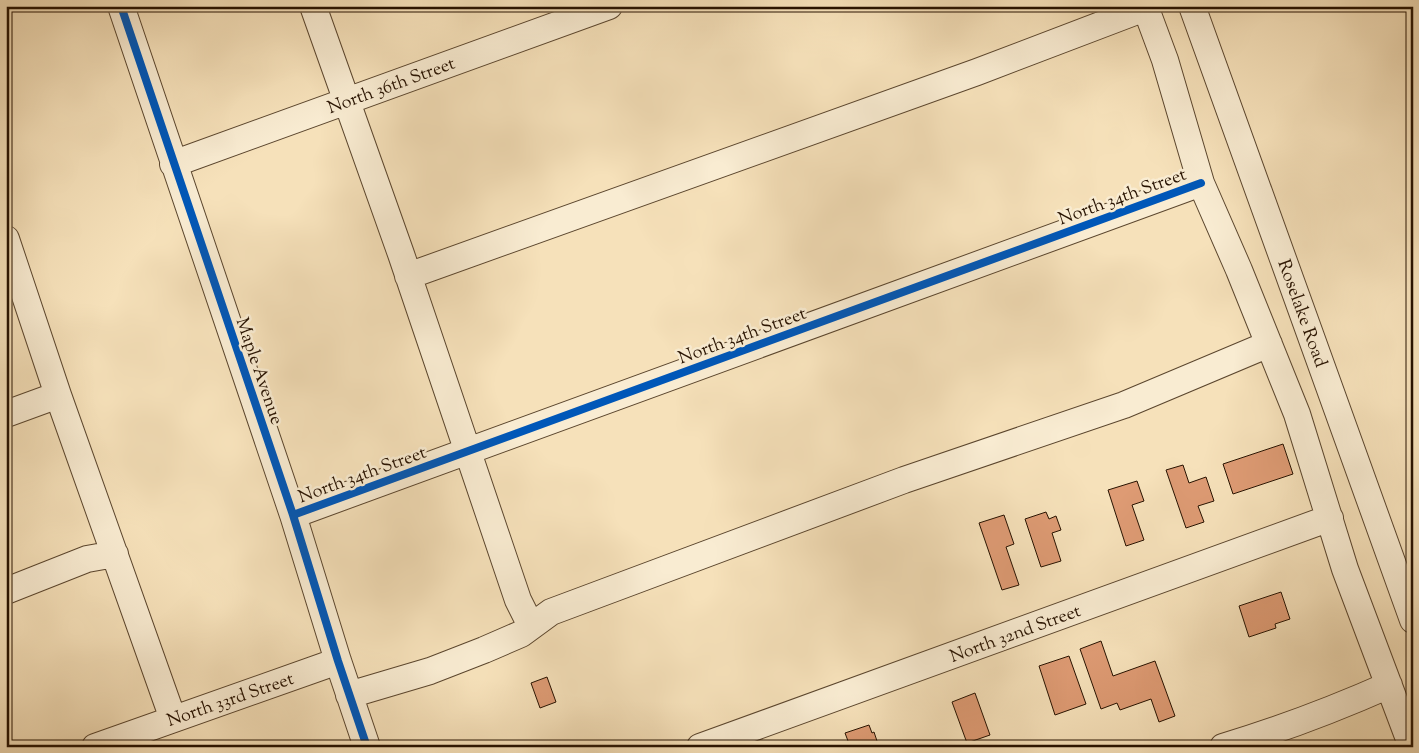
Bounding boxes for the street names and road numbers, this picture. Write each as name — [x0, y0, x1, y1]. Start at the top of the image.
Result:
street label: North 36th Street — [324, 52, 459, 122]
street label: North 34th Street — [1055, 163, 1190, 233]
street label: Roselake Road — [1270, 256, 1333, 371]
street label: North 34th Street — [675, 302, 810, 372]
street label: Maple Avenue — [228, 315, 289, 429]
street label: North 34th Street — [295, 441, 430, 511]
street label: North 32nd Street — [946, 599, 1085, 671]
street label: North 33rd Street — [164, 667, 298, 735]

